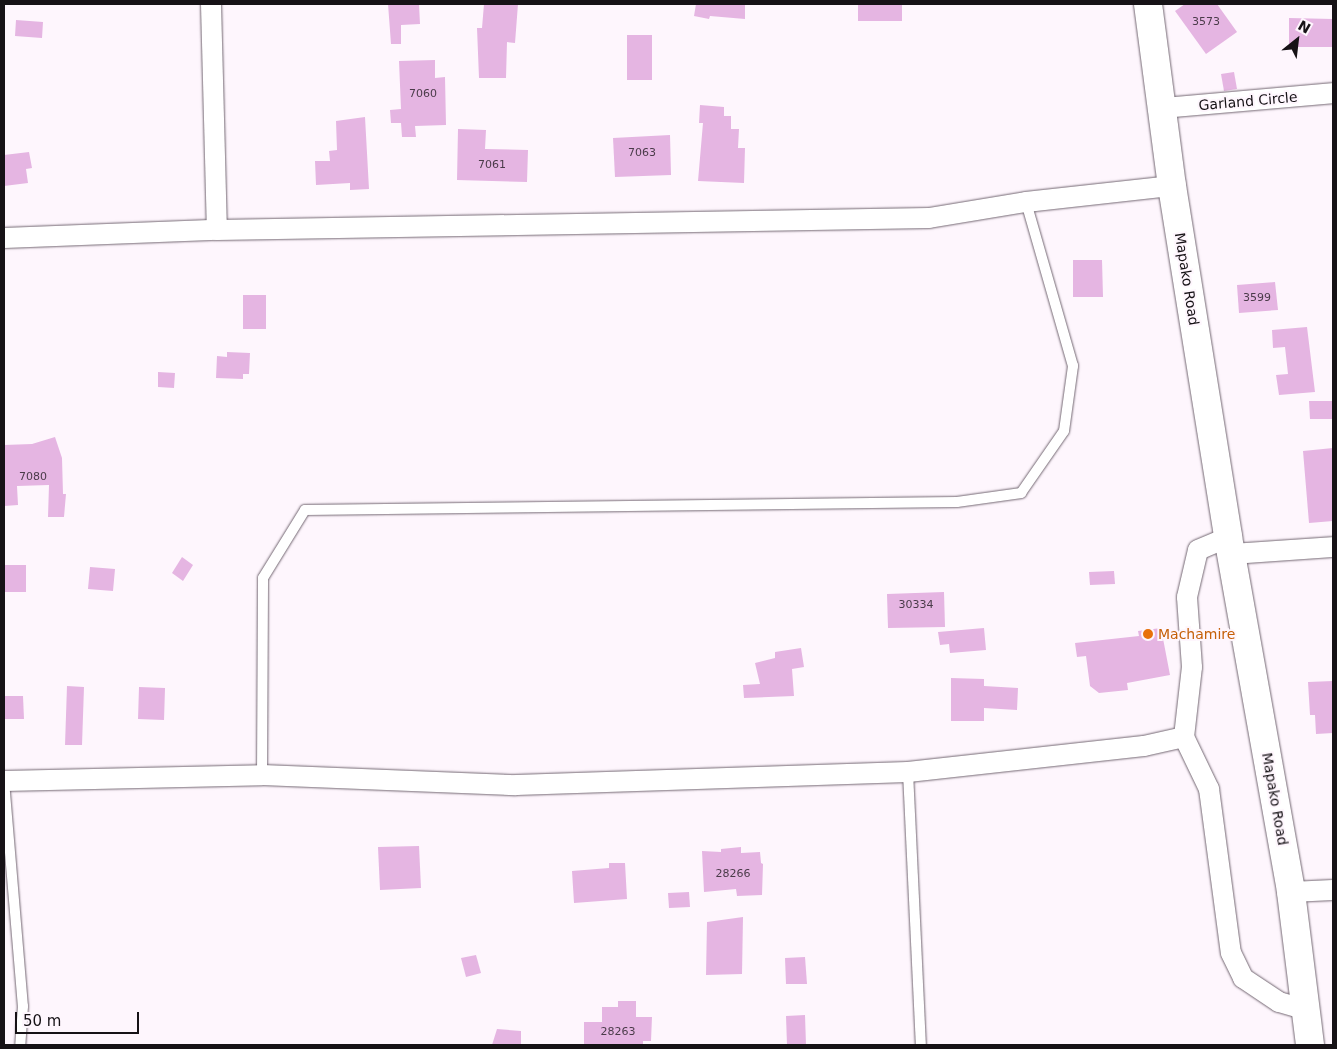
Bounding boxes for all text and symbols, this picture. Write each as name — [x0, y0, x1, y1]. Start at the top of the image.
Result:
house number: 3573 — [1192, 15, 1220, 29]
north arrow — [1272, 15, 1322, 65]
text: N — [1295, 17, 1313, 37]
house number: 7060 — [409, 87, 437, 101]
street label: Garland Circle — [1198, 88, 1298, 114]
house number: 7063 — [628, 146, 656, 160]
house number: 7061 — [478, 158, 506, 172]
street label: Mapako Road — [1171, 231, 1203, 327]
house number: 3599 — [1243, 291, 1271, 305]
house number: 7080 — [19, 470, 47, 484]
house number: 30334 — [899, 598, 933, 612]
place label: Machamire — [1158, 626, 1235, 642]
marker: Machamire — [1142, 628, 1154, 640]
street label: Mapako Road — [1259, 751, 1291, 847]
house number: 28266 — [716, 867, 750, 881]
scale bar — [18, 1002, 141, 1034]
text: 50 m — [23, 1012, 61, 1030]
house number: 28263 — [601, 1025, 635, 1039]

